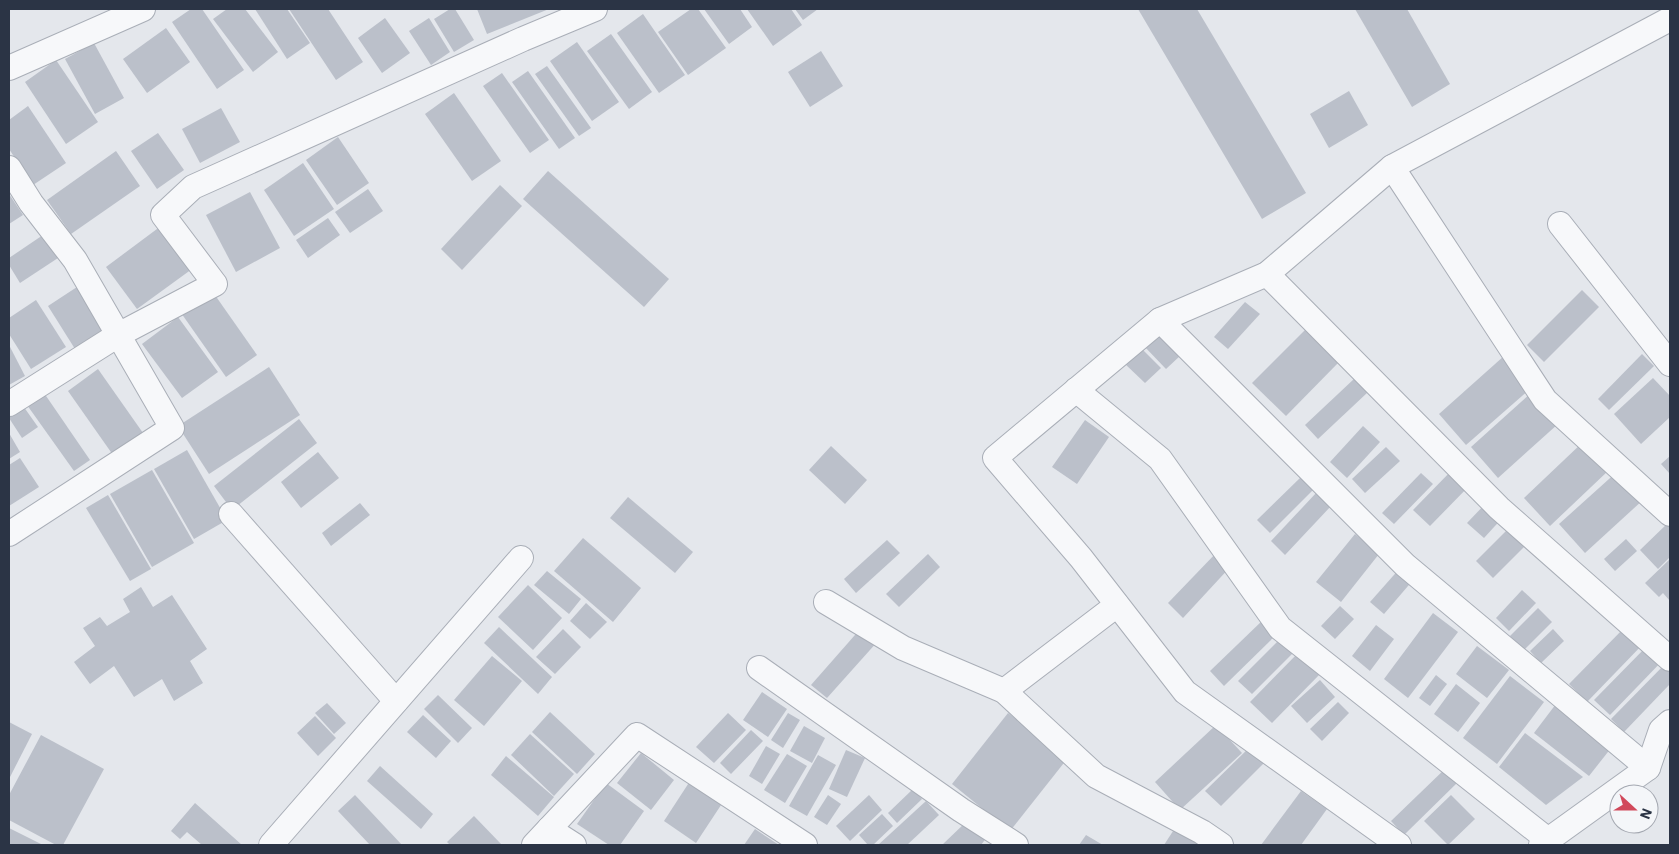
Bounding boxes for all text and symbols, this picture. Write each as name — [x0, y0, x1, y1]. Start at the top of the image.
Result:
north arrow — [1609, 784, 1659, 834]
text: N — [1636, 806, 1656, 822]

